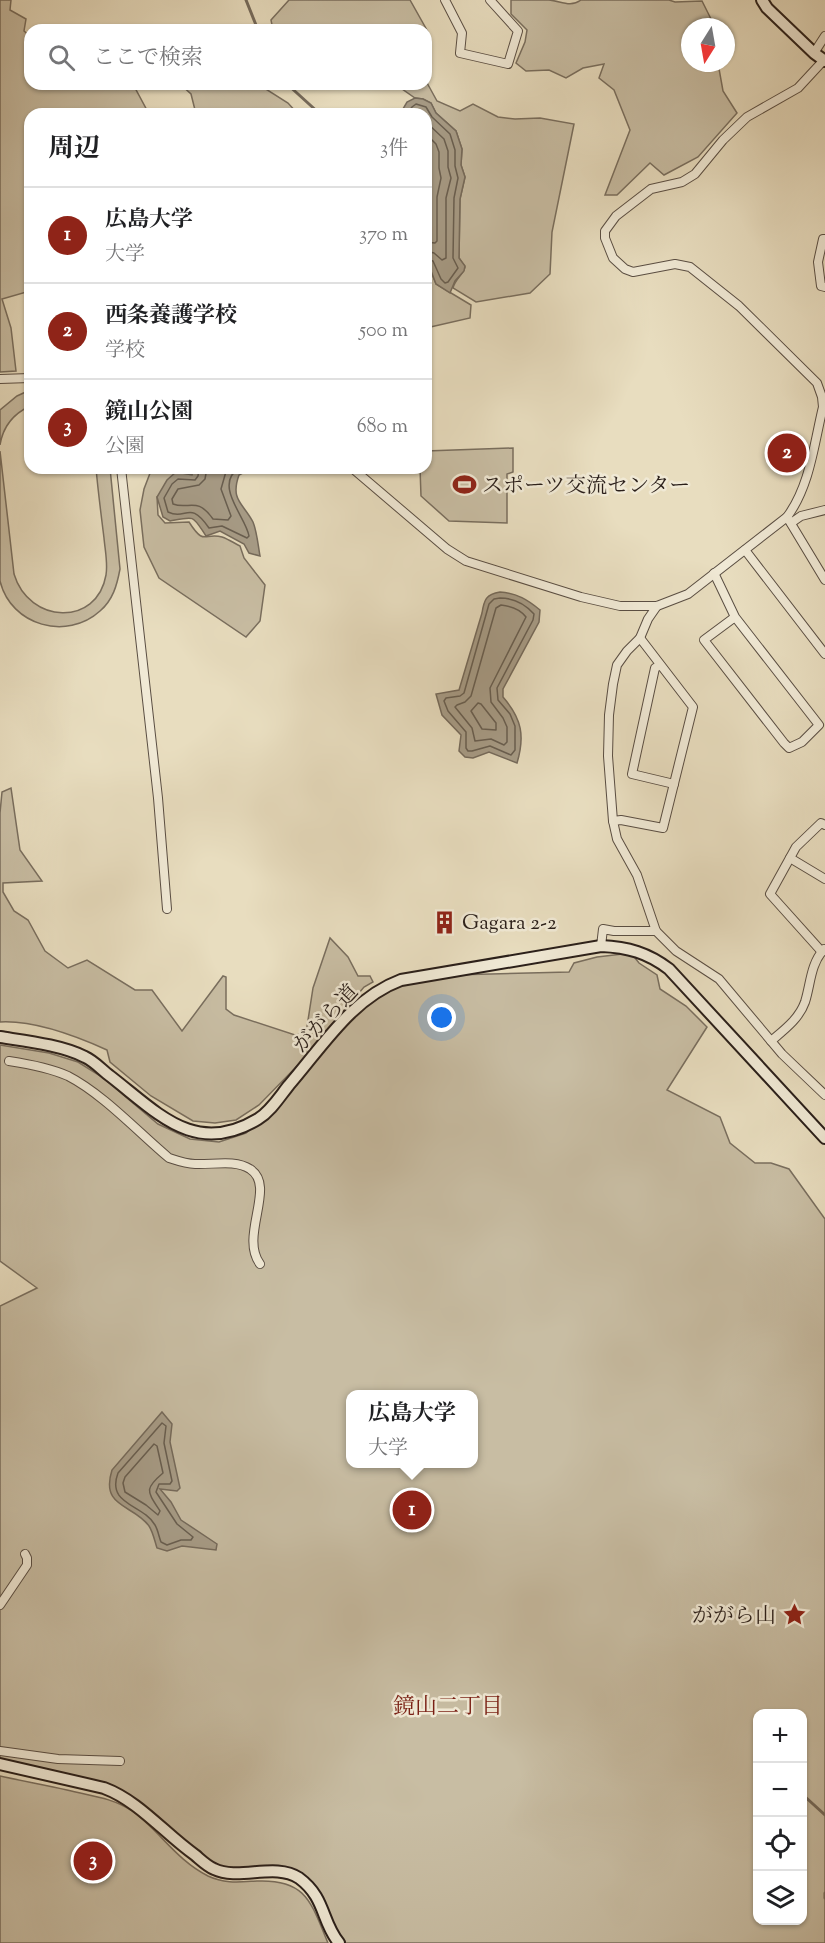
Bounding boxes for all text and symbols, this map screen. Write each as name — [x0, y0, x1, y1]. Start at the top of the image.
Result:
north arrow — [681, 18, 735, 72]
search box — [24, 24, 432, 90]
icon: search — [45, 41, 78, 74]
text: ここで検索 — [93, 43, 203, 75]
text: 周辺 — [48, 131, 100, 168]
text: 3件 — [380, 135, 408, 164]
text: 広島大学 — [105, 205, 193, 237]
text: 1 — [64, 221, 71, 250]
text: 370 m — [359, 221, 408, 250]
text: 大学 — [105, 241, 145, 270]
text: 西条養護学校 — [105, 301, 237, 333]
text: 2 — [63, 317, 72, 346]
text: 500 m — [359, 317, 408, 346]
text: 学校 — [105, 337, 145, 366]
text: 鏡山公園 — [105, 397, 193, 429]
text: 3 — [63, 413, 72, 442]
text: 680 m — [357, 413, 408, 442]
pin: 2 — [768, 430, 806, 476]
text: 公園 — [105, 433, 145, 462]
sports icon: スポーツ交流センター — [451, 472, 477, 498]
place label: スポーツ交流センター — [482, 472, 690, 502]
building icon: Gagara 2-2 — [431, 909, 457, 935]
place label: Gagara 2-2 — [462, 909, 557, 939]
street label: ががら道 — [287, 978, 366, 1060]
your location — [427, 1003, 456, 1032]
popup — [346, 1390, 478, 1468]
text: 広島大学 — [368, 1399, 456, 1431]
text: 大学 — [368, 1435, 408, 1464]
pin: 1 — [392, 1488, 432, 1532]
place label: ががら山 — [692, 1602, 776, 1632]
place icon: ががら山 — [781, 1602, 807, 1628]
district label: 鏡山二丁目 — [393, 1692, 503, 1724]
map controls — [753, 1709, 807, 1925]
button: + — [753, 1709, 807, 1763]
button: − — [753, 1763, 807, 1817]
button: locate — [753, 1817, 807, 1871]
pin: 3 — [74, 1838, 112, 1884]
button: layers — [753, 1871, 807, 1925]

